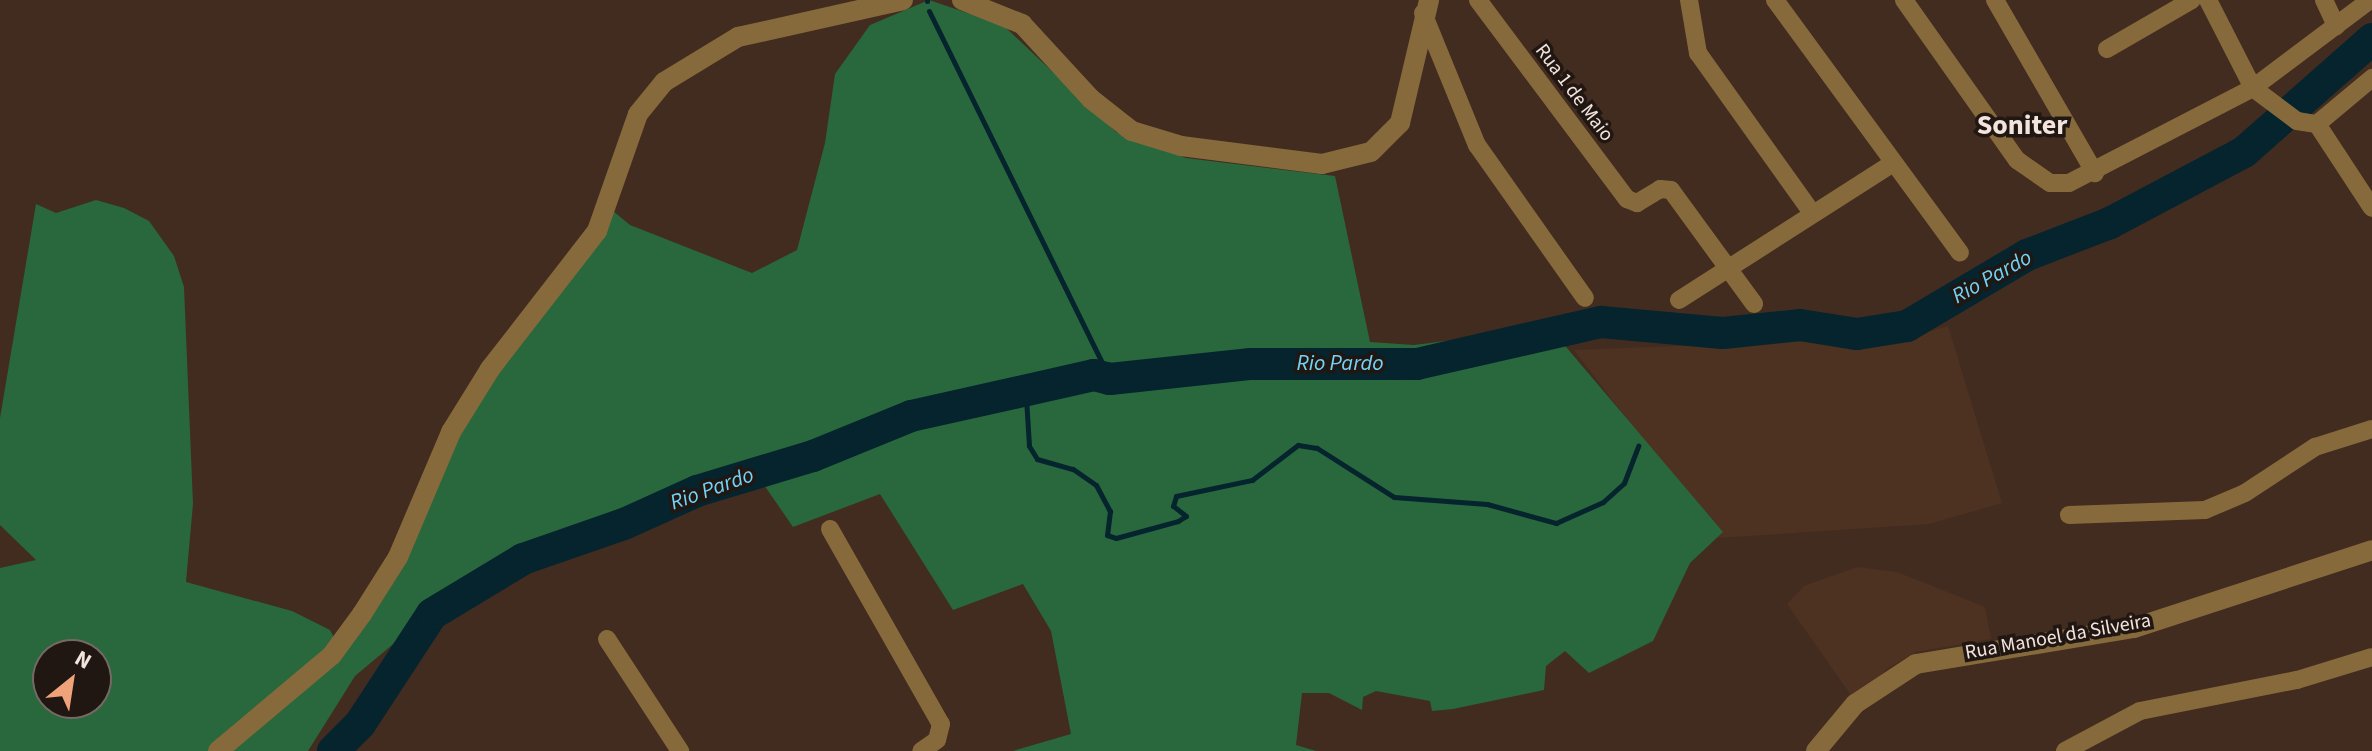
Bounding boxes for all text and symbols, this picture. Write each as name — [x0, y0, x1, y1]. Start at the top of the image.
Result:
street label: Rua 1 de Maio — [1530, 40, 1618, 146]
district label: Soniter — [1977, 108, 2067, 142]
water label: Rio Pardo — [1948, 244, 2036, 310]
water label: Rio Pardo — [1296, 351, 1384, 377]
water label: Rio Pardo — [667, 462, 757, 516]
street label: Rua Manoel da Silveira — [1963, 609, 2153, 665]
north arrow — [32, 639, 112, 719]
text: N — [69, 642, 97, 677]

